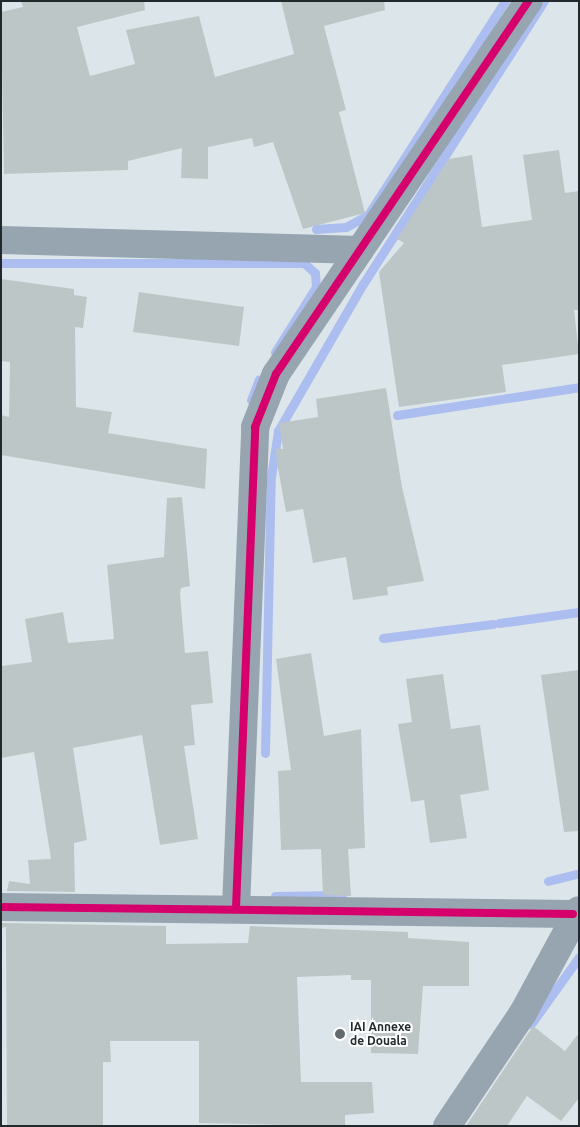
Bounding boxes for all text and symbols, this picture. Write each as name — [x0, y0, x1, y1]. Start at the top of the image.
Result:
place label: IAI Annexe de Douala — [350, 1020, 411, 1048]
marker: IAI Annexe de Douala — [334, 1028, 346, 1040]

